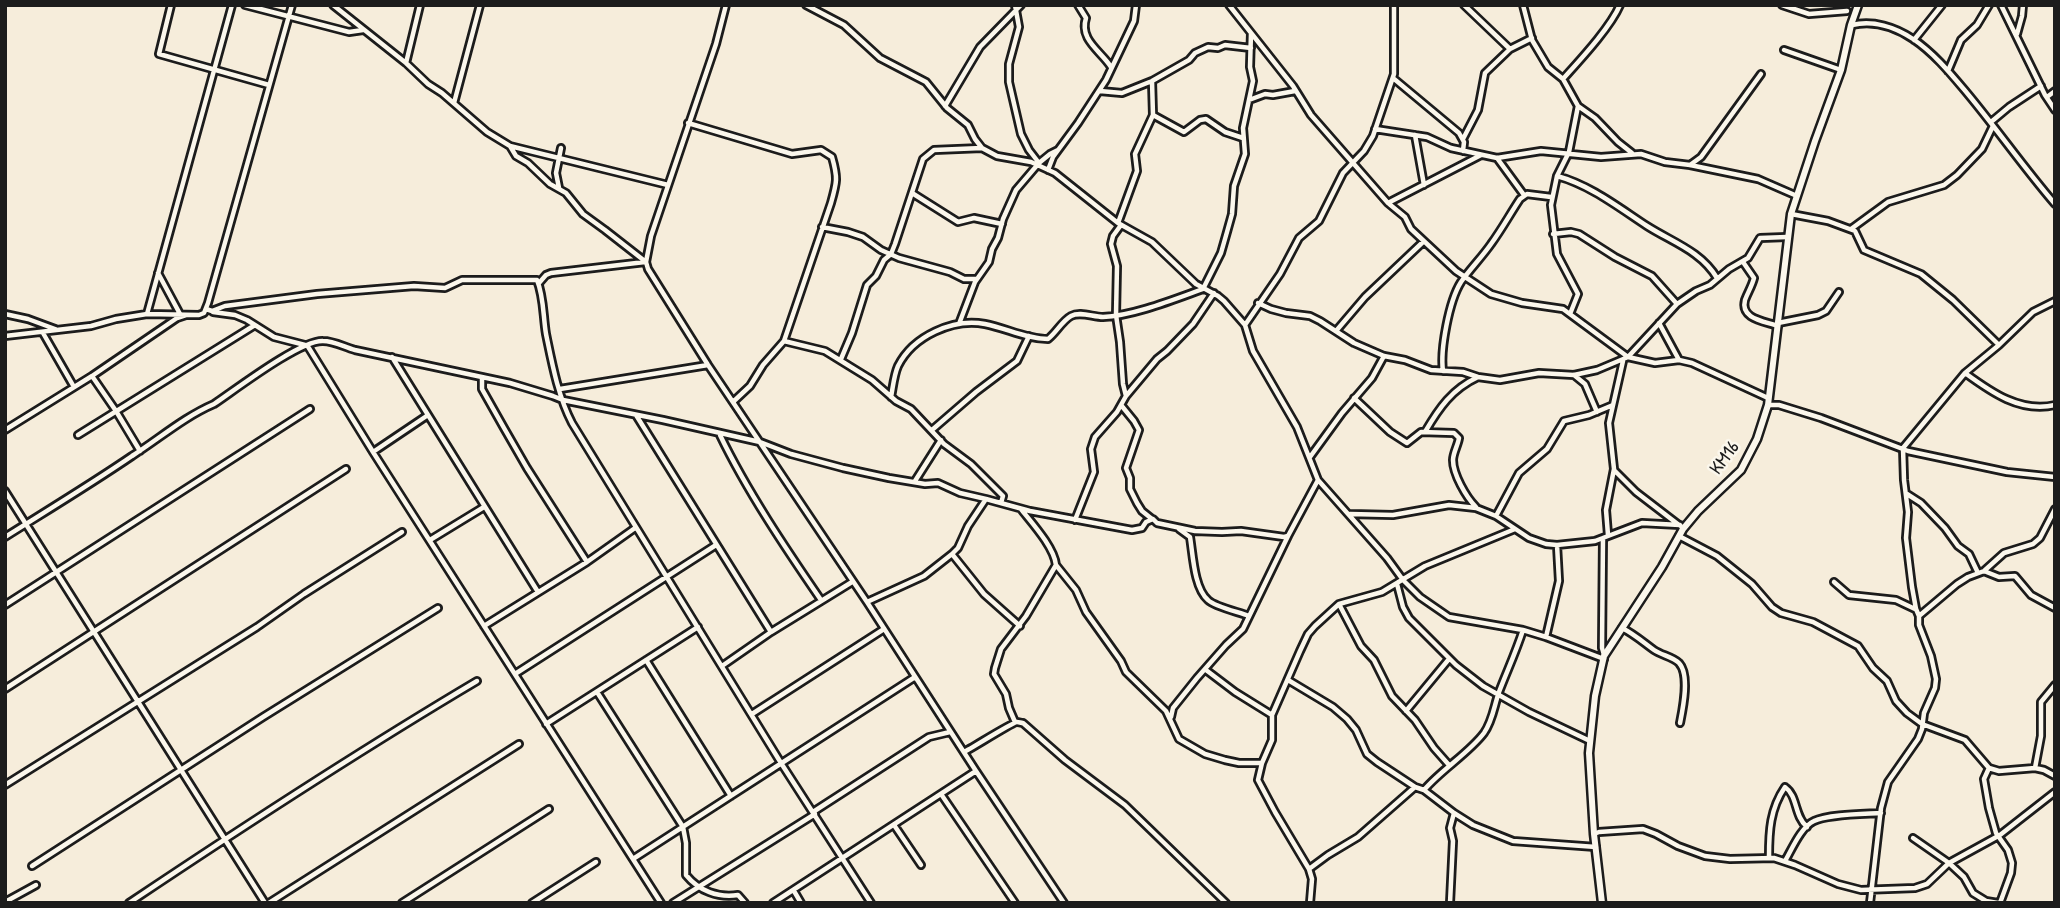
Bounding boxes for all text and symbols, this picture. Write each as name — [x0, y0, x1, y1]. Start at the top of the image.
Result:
street label: KM16 — [1705, 437, 1745, 479]

